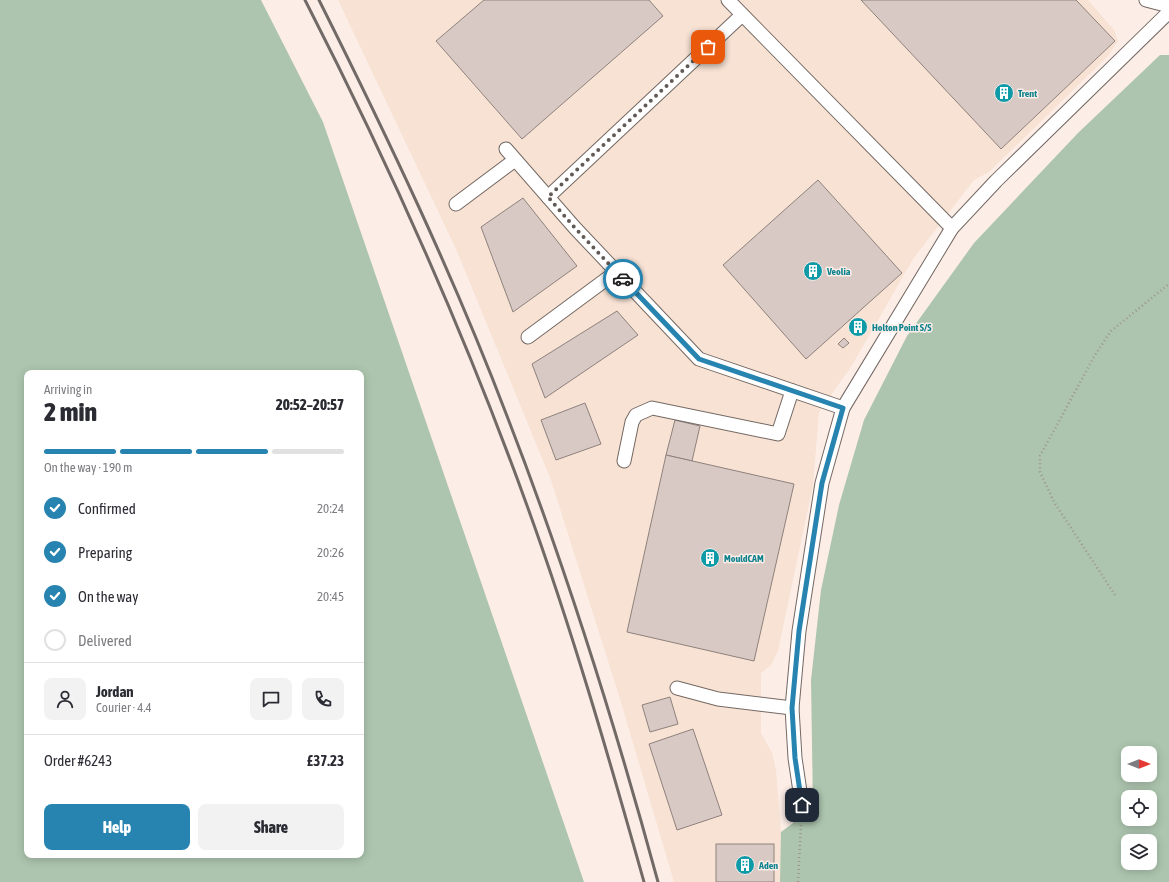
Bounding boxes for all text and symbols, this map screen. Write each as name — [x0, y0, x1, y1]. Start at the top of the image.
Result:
pin — [691, 30, 725, 64]
icon: bag — [697, 36, 719, 58]
building icon: Trent — [993, 82, 1015, 104]
place label: Trent — [1018, 88, 1037, 99]
courier — [603, 259, 643, 299]
building icon: Veolia — [802, 260, 824, 282]
place label: Veolia — [826, 266, 851, 277]
icon: car — [612, 268, 634, 290]
building icon: Holton Point S/S — [847, 316, 869, 338]
place label: Holton Point S/S — [872, 322, 932, 333]
text: Arriving in — [44, 382, 92, 397]
text: 20:52–20:57 — [276, 396, 344, 413]
text: 2 min — [44, 397, 97, 427]
text: On the way · 190 m — [44, 460, 132, 475]
icon: check — [44, 497, 66, 519]
text: Confirmed — [78, 500, 136, 517]
text: 20:24 — [317, 501, 344, 516]
icon: check — [44, 541, 66, 563]
text: Preparing — [78, 544, 132, 561]
text: 20:26 — [317, 545, 344, 560]
building icon: MouldCAM — [699, 547, 721, 569]
place label: MouldCAM — [724, 553, 764, 564]
icon: check — [44, 585, 66, 607]
text: On the way — [78, 588, 139, 605]
text: 20:45 — [317, 589, 344, 604]
text: Delivered — [78, 632, 132, 649]
button: person — [44, 678, 86, 720]
button: chat — [250, 678, 292, 720]
button: phone — [302, 678, 344, 720]
text: Jordan — [96, 683, 134, 700]
text: Courier · 4.4 — [96, 700, 152, 715]
north arrow — [1121, 746, 1157, 782]
map controls — [1121, 746, 1157, 870]
text: Order #6243 — [44, 752, 112, 769]
text: £37.23 — [307, 752, 344, 769]
pin — [785, 788, 819, 822]
button: locate — [1121, 790, 1157, 826]
icon: home — [791, 794, 813, 816]
button: Help — [44, 804, 190, 850]
button: Share — [198, 804, 344, 850]
button: layers — [1121, 834, 1157, 870]
building icon: Aden — [734, 854, 756, 876]
place label: Aden — [758, 860, 778, 871]

